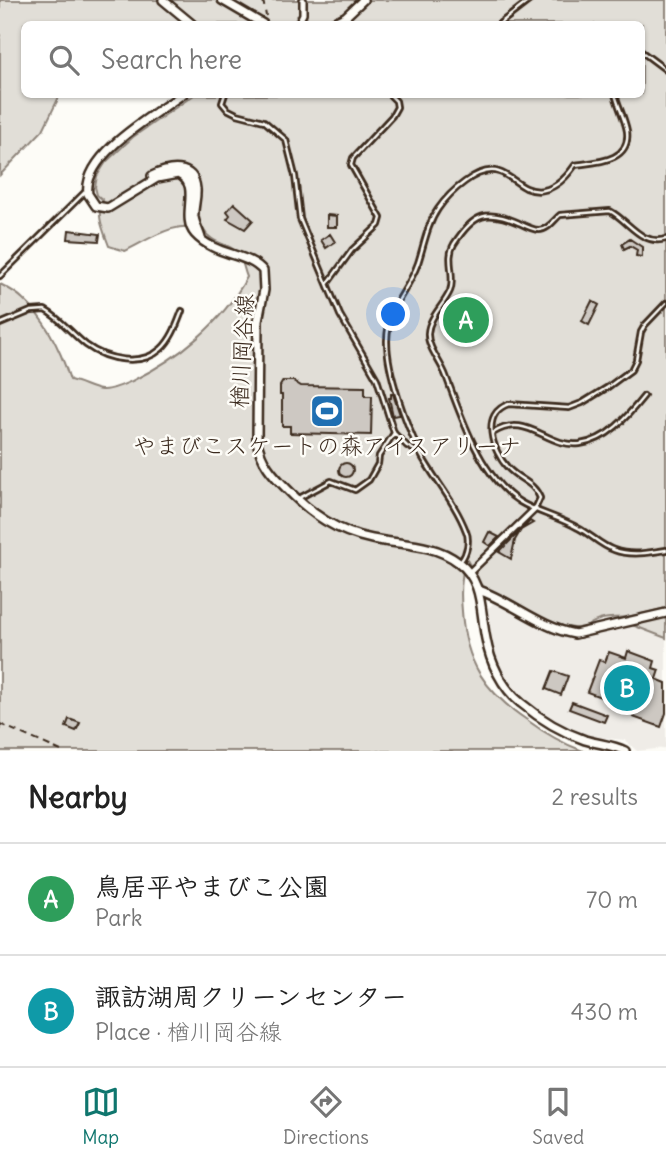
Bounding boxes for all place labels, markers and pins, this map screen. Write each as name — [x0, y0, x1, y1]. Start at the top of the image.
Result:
pin: A — [443, 294, 489, 346]
sports icon: やまびこスケートの森アイスアリーナ — [308, 392, 346, 430]
place label: やまびこスケートの森アイスアリーナ — [133, 431, 521, 460]
pin: B — [604, 662, 650, 714]

